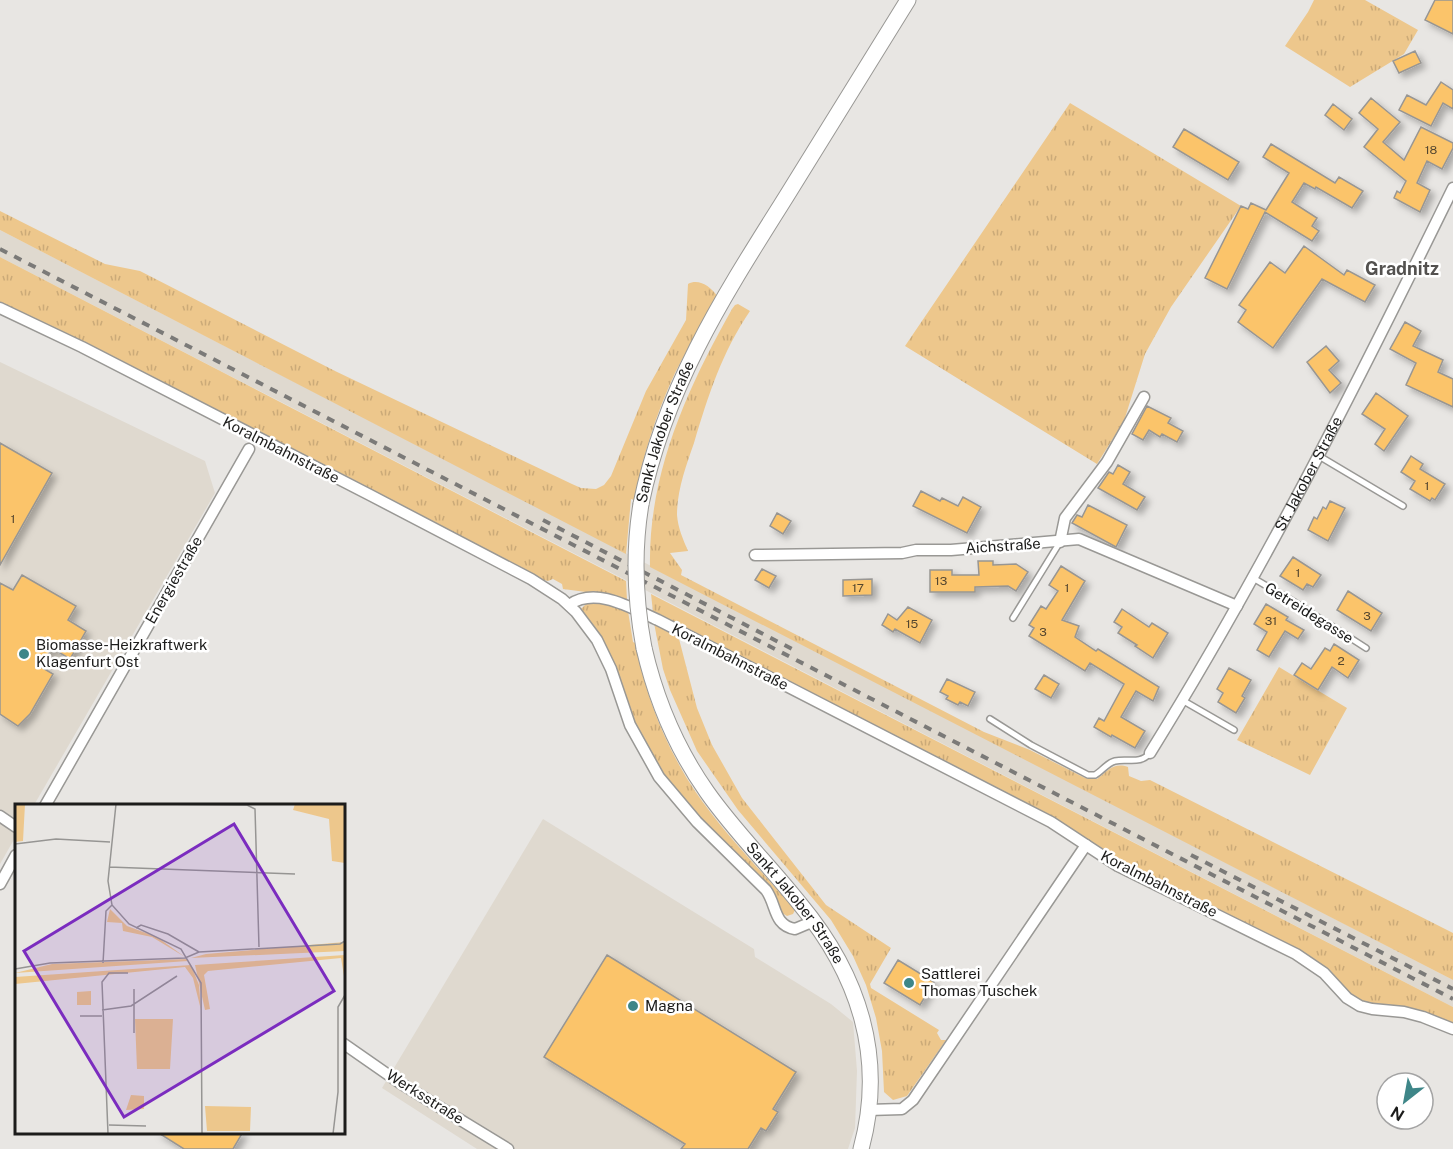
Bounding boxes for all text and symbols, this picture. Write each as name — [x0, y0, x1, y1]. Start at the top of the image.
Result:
house number: 18 — [1425, 143, 1438, 157]
district label: Gradnitz — [1365, 258, 1439, 279]
street label: Sankt Jakober Straße — [632, 358, 697, 504]
street label: Koralmbahnstraße — [220, 413, 342, 486]
street label: St. Jakober Straße — [1271, 414, 1345, 534]
house number: 1 — [1425, 479, 1429, 493]
house number: 1 — [11, 512, 15, 526]
street label: Energiestraße — [142, 533, 205, 626]
street label: Aichstraße — [965, 534, 1041, 557]
house number: 1 — [1296, 566, 1300, 580]
house number: 13 — [935, 574, 947, 588]
street label: Getreidegasse — [1262, 579, 1357, 647]
house number: 17 — [852, 581, 864, 595]
house number: 1 — [1065, 581, 1069, 595]
house number: 3 — [1363, 609, 1371, 623]
house number: 31 — [1265, 614, 1277, 628]
house number: 15 — [906, 617, 919, 631]
street label: Koralmbahnstraße — [669, 620, 791, 693]
house number: 3 — [1039, 625, 1047, 639]
place label: Biomasse-Heizkraftwerk Klagenfurt Ost — [36, 636, 207, 670]
marker: Biomasse-Heizkraftwerk Klagenfurt Ost — [17, 647, 31, 661]
house number: 2 — [1337, 654, 1345, 668]
inset map — [15, 804, 345, 1134]
street label: Sankt Jakober Straße — [743, 839, 848, 966]
street label: Koralmbahnstraße — [1098, 847, 1220, 920]
place label: Sattlerei Thomas Tuschek — [921, 965, 1037, 999]
marker: Sattlerei Thomas Tuschek — [902, 976, 916, 990]
place label: Magna — [645, 997, 693, 1014]
marker: Magna — [626, 999, 640, 1013]
street label: Werksstraße — [383, 1066, 467, 1127]
north arrow — [1375, 1071, 1435, 1131]
text: N — [1387, 1102, 1408, 1125]

